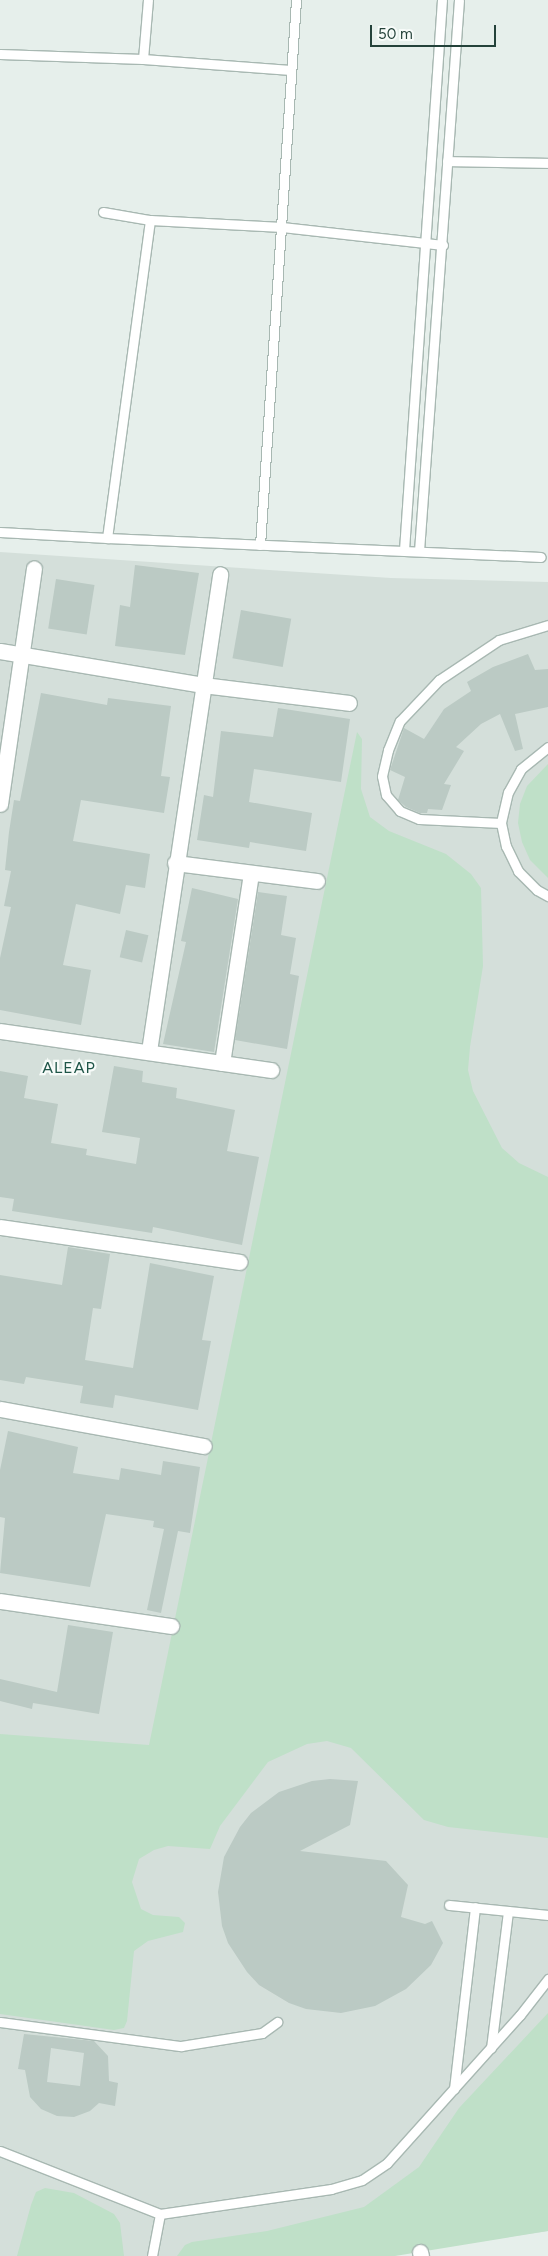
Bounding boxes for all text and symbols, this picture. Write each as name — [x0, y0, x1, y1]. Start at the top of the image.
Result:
scale bar — [373, 15, 499, 47]
text: 50 m — [378, 25, 413, 43]
district label: ALEAP — [42, 1058, 96, 1078]

